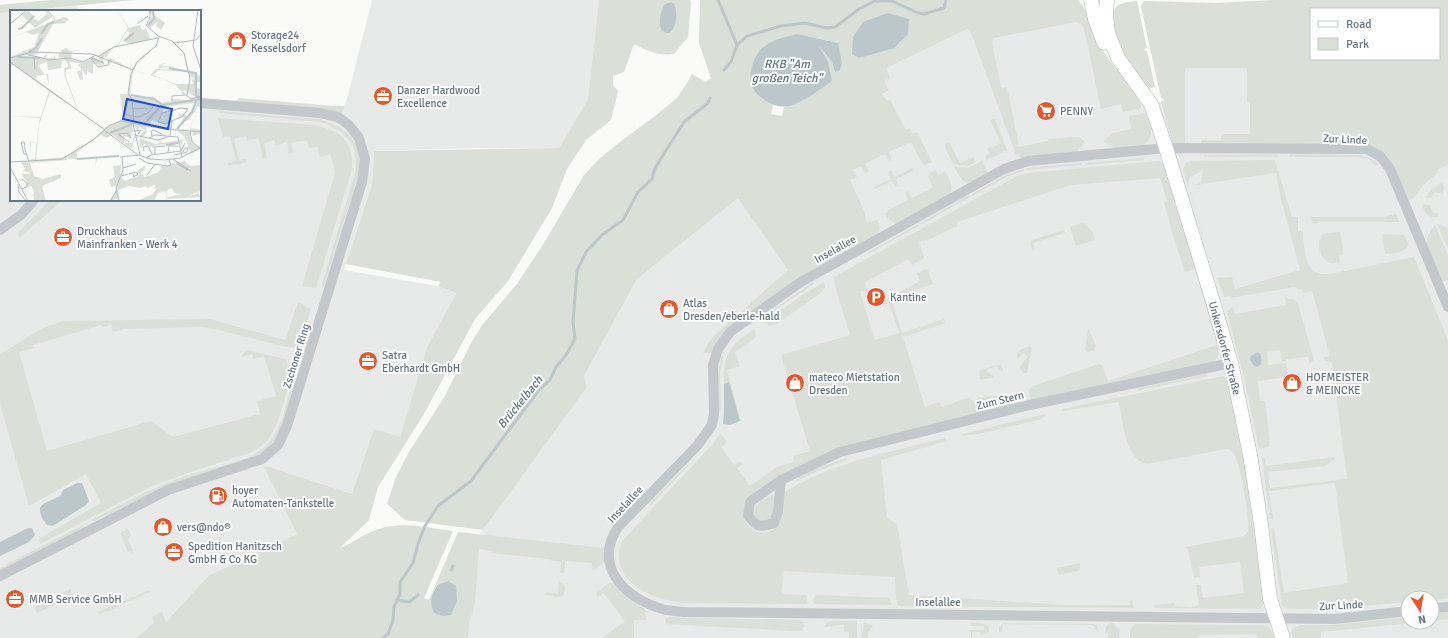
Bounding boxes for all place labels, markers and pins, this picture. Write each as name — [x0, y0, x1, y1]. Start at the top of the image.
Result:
place label: Storage24 Kesselsdorf — [251, 29, 307, 55]
shop icon: Storage24 Kesselsdorf — [226, 30, 248, 52]
place label: Danzer Hardwood Excellence — [397, 84, 480, 110]
office icon: Danzer Hardwood Excellence — [372, 85, 394, 107]
supermarket icon: PENNY — [1035, 100, 1057, 122]
place label: PENNY — [1060, 105, 1093, 118]
place label: Druckhaus Mainfranken - Werk 4 — [77, 225, 178, 251]
office icon: Druckhaus Mainfranken - Werk 4 — [52, 226, 74, 248]
parking icon: Kantine — [865, 286, 887, 308]
place label: Kantine — [890, 291, 927, 304]
place label: Atlas Dresden/eberle-hald — [683, 297, 780, 323]
shop icon: Atlas Dresden/eberle-hald — [658, 298, 680, 320]
place label: Satra Eberhardt GmbH — [382, 349, 460, 375]
office icon: Satra Eberhardt GmbH — [357, 350, 379, 372]
place label: mateco Mietstation Dresden — [809, 371, 900, 397]
place label: HOFMEISTER & MEINCKE — [1306, 371, 1369, 397]
shop icon: mateco Mietstation Dresden — [784, 372, 806, 394]
shop icon: HOFMEISTER & MEINCKE — [1281, 372, 1303, 394]
place label: hoyer Automaten-Tankstelle — [232, 484, 334, 510]
fuel station icon: hoyer Automaten-Tankstelle — [207, 485, 229, 507]
shop icon: vers@ndo® — [152, 516, 174, 538]
place label: vers@ndo® — [177, 521, 231, 534]
place label: Spedition Hanitzsch GmbH & Co KG — [188, 540, 282, 566]
office icon: Spedition Hanitzsch GmbH & Co KG — [163, 541, 185, 563]
office icon: MMB Service GmbH — [4, 588, 26, 610]
place label: MMB Service GmbH — [29, 593, 122, 606]

